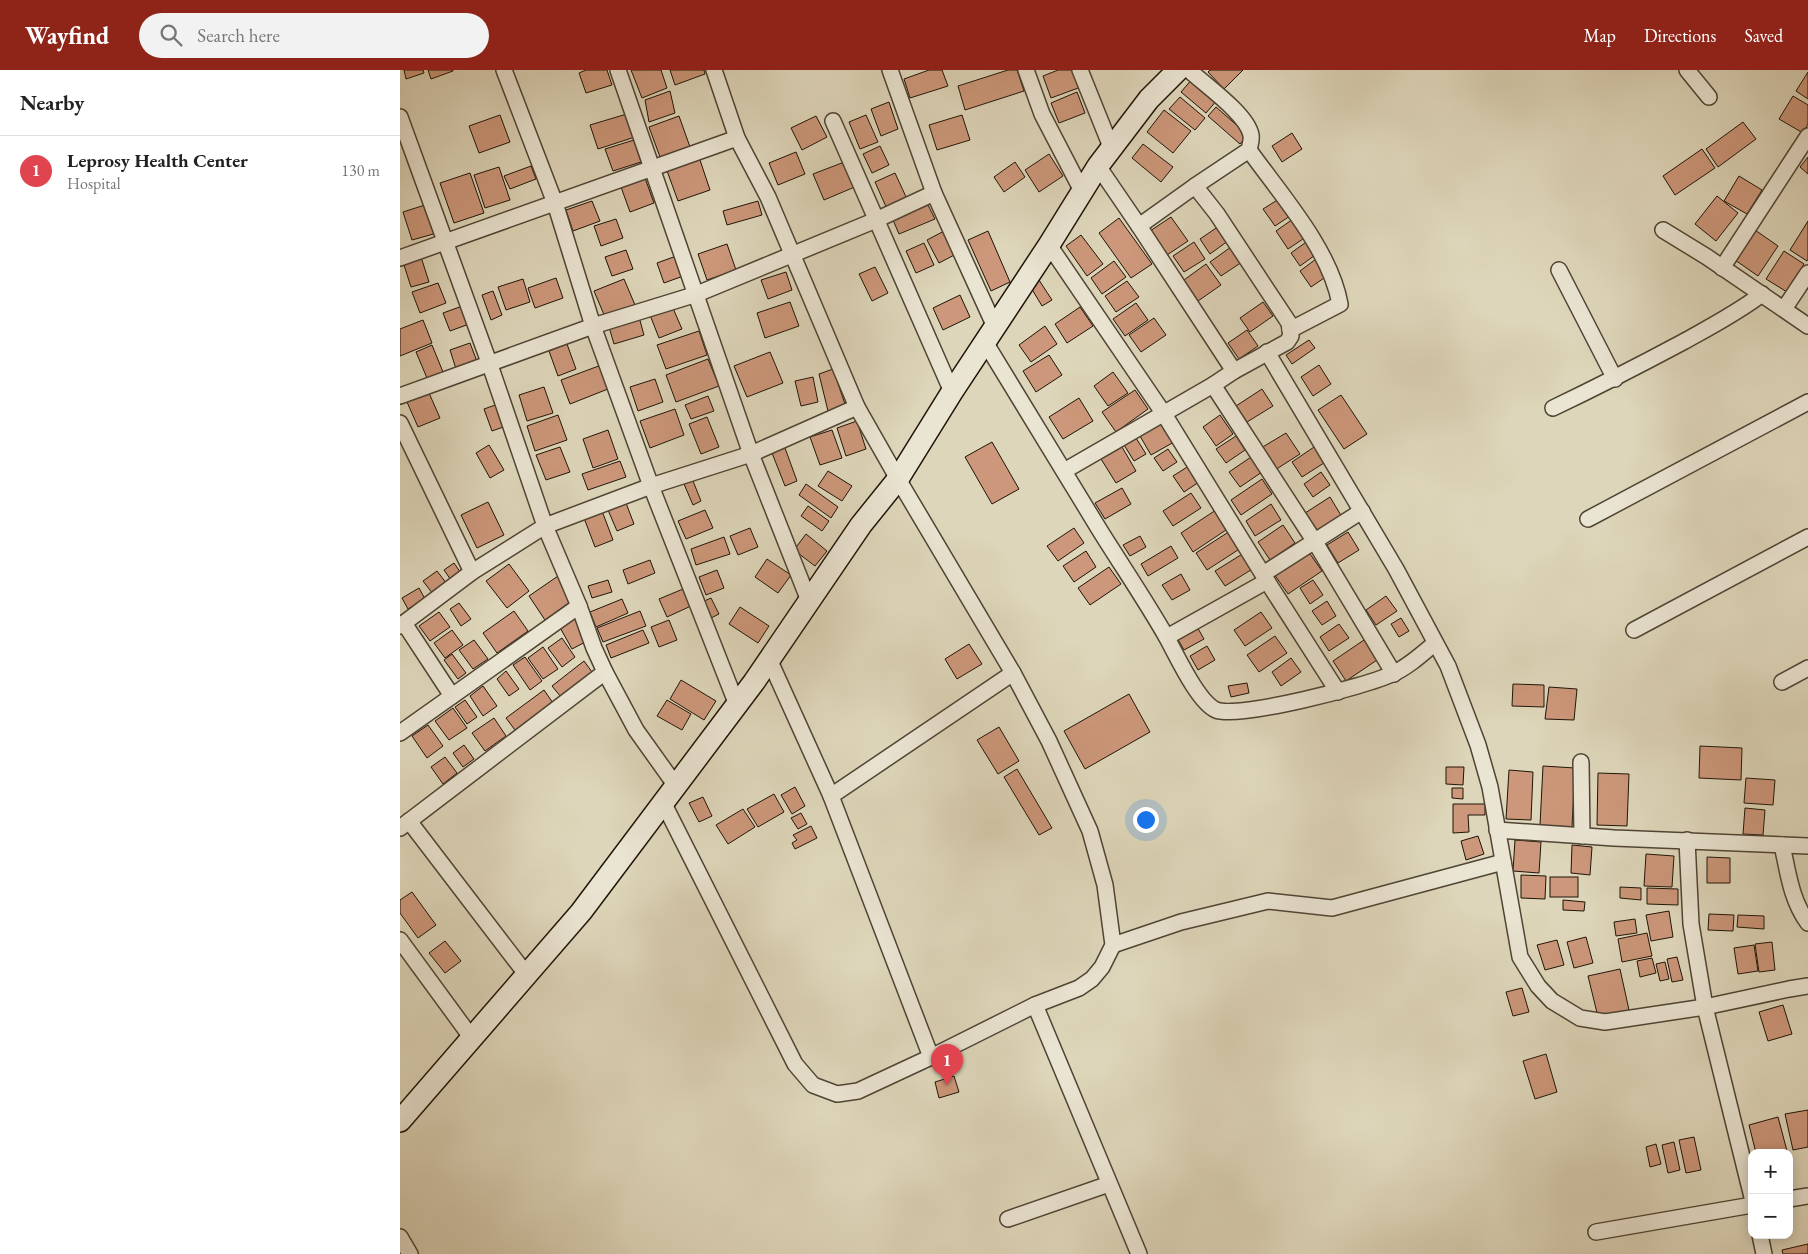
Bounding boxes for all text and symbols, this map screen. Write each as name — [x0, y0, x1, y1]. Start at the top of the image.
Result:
search box — [139, 13, 489, 58]
text: Wayfind — [25, 20, 109, 51]
icon: search — [157, 21, 185, 49]
text: Search here — [197, 23, 280, 48]
text: Map — [1584, 24, 1616, 47]
text: Directions — [1644, 24, 1716, 47]
text: Saved — [1744, 24, 1783, 47]
text: Nearby — [20, 89, 84, 116]
text: Leprosy Health Center — [67, 148, 248, 173]
text: 1 — [32, 160, 40, 181]
text: 130 m — [341, 160, 380, 181]
text: Hospital — [67, 173, 121, 194]
your location — [1133, 807, 1159, 833]
pin: 1 — [931, 1044, 963, 1085]
map controls — [1748, 1149, 1793, 1239]
button: + — [1748, 1149, 1793, 1194]
button: − — [1748, 1194, 1793, 1239]

